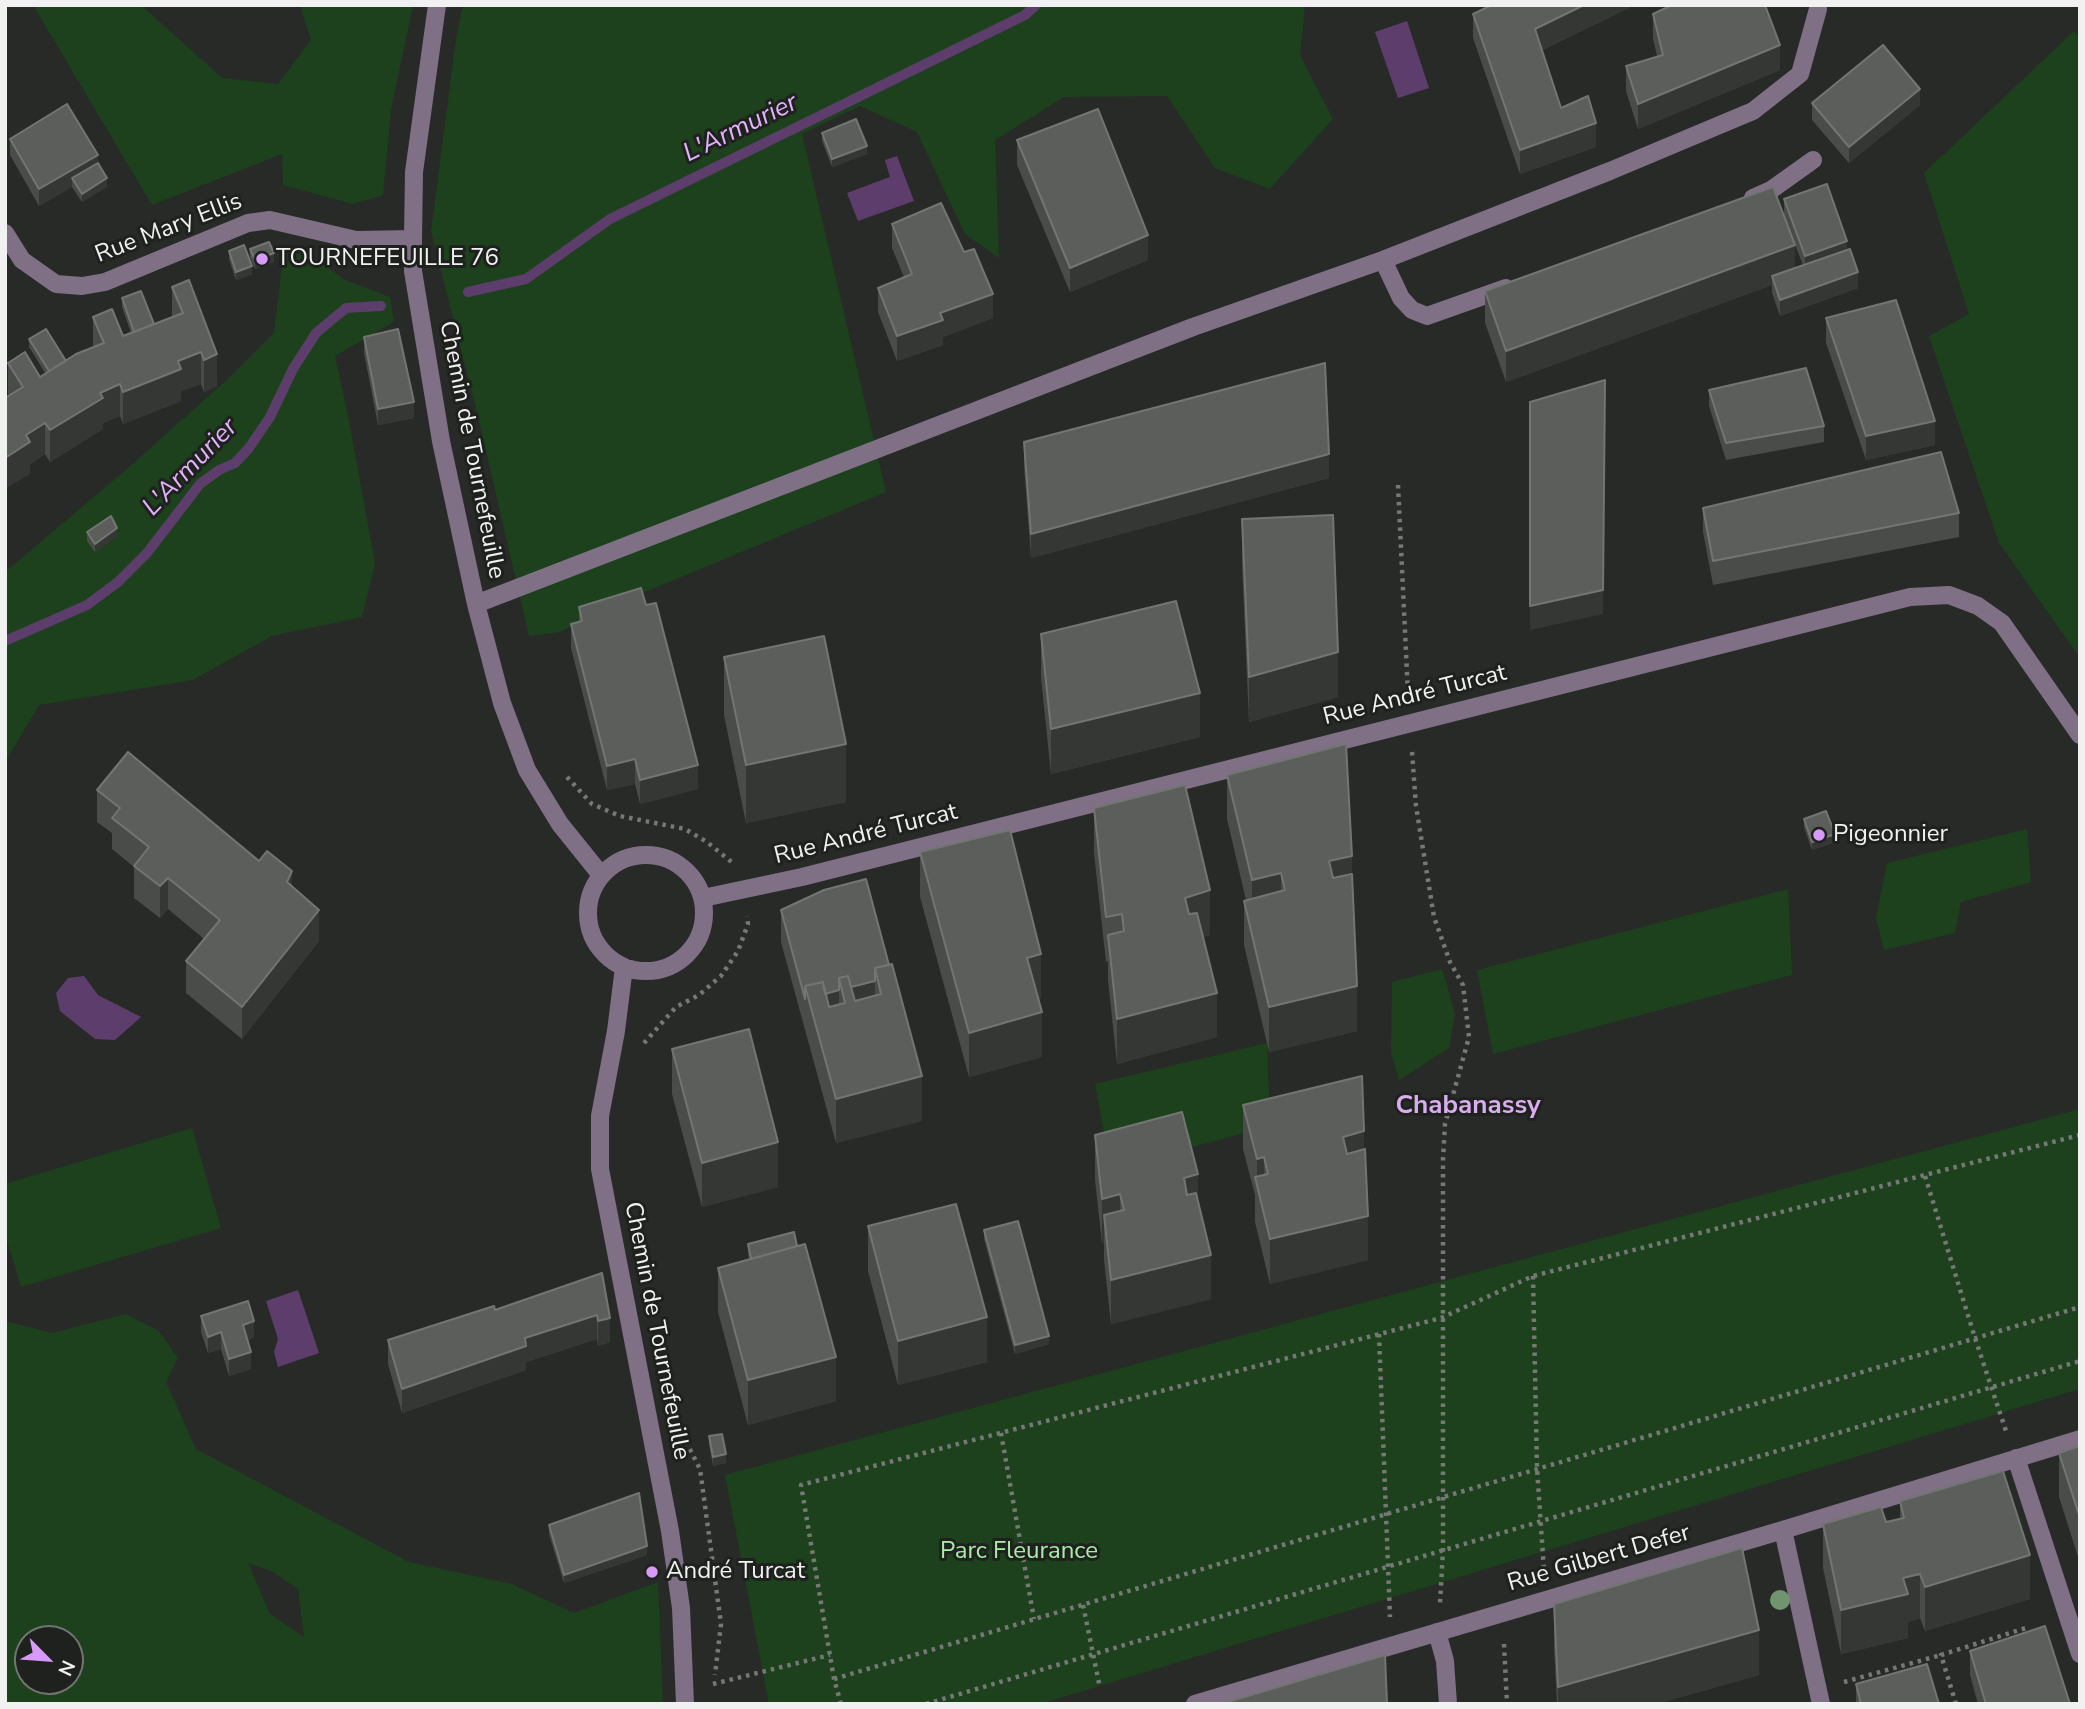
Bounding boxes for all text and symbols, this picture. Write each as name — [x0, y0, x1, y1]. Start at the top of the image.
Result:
water label: L'Armurier — [679, 88, 803, 170]
street label: Rue Mary Ellis — [92, 188, 246, 270]
place label: TOURNEFEUILLE 76 — [276, 245, 499, 273]
marker: TOURNEFEUILLE 76 — [254, 251, 270, 267]
street label: Chemin de Tournefeuille — [432, 319, 510, 581]
water label: L'Armurier — [137, 413, 245, 523]
street label: Rue André Turcat — [1320, 659, 1510, 733]
street label: Rue André Turcat — [771, 798, 961, 872]
place label: Pigeonnier — [1833, 821, 1948, 849]
marker: Pigeonnier — [1811, 827, 1827, 843]
district label: Chabanassy — [1395, 1091, 1541, 1123]
street label: Chemin de Tournefeuille — [617, 1200, 695, 1462]
street label: Rue Gilbert Defer — [1504, 1519, 1694, 1599]
park label: Parc Fleurance — [940, 1538, 1098, 1566]
place label: André Turcat — [666, 1558, 805, 1586]
marker: André Turcat — [644, 1564, 660, 1580]
north arrow — [14, 1625, 84, 1695]
text: N — [51, 1656, 81, 1680]

